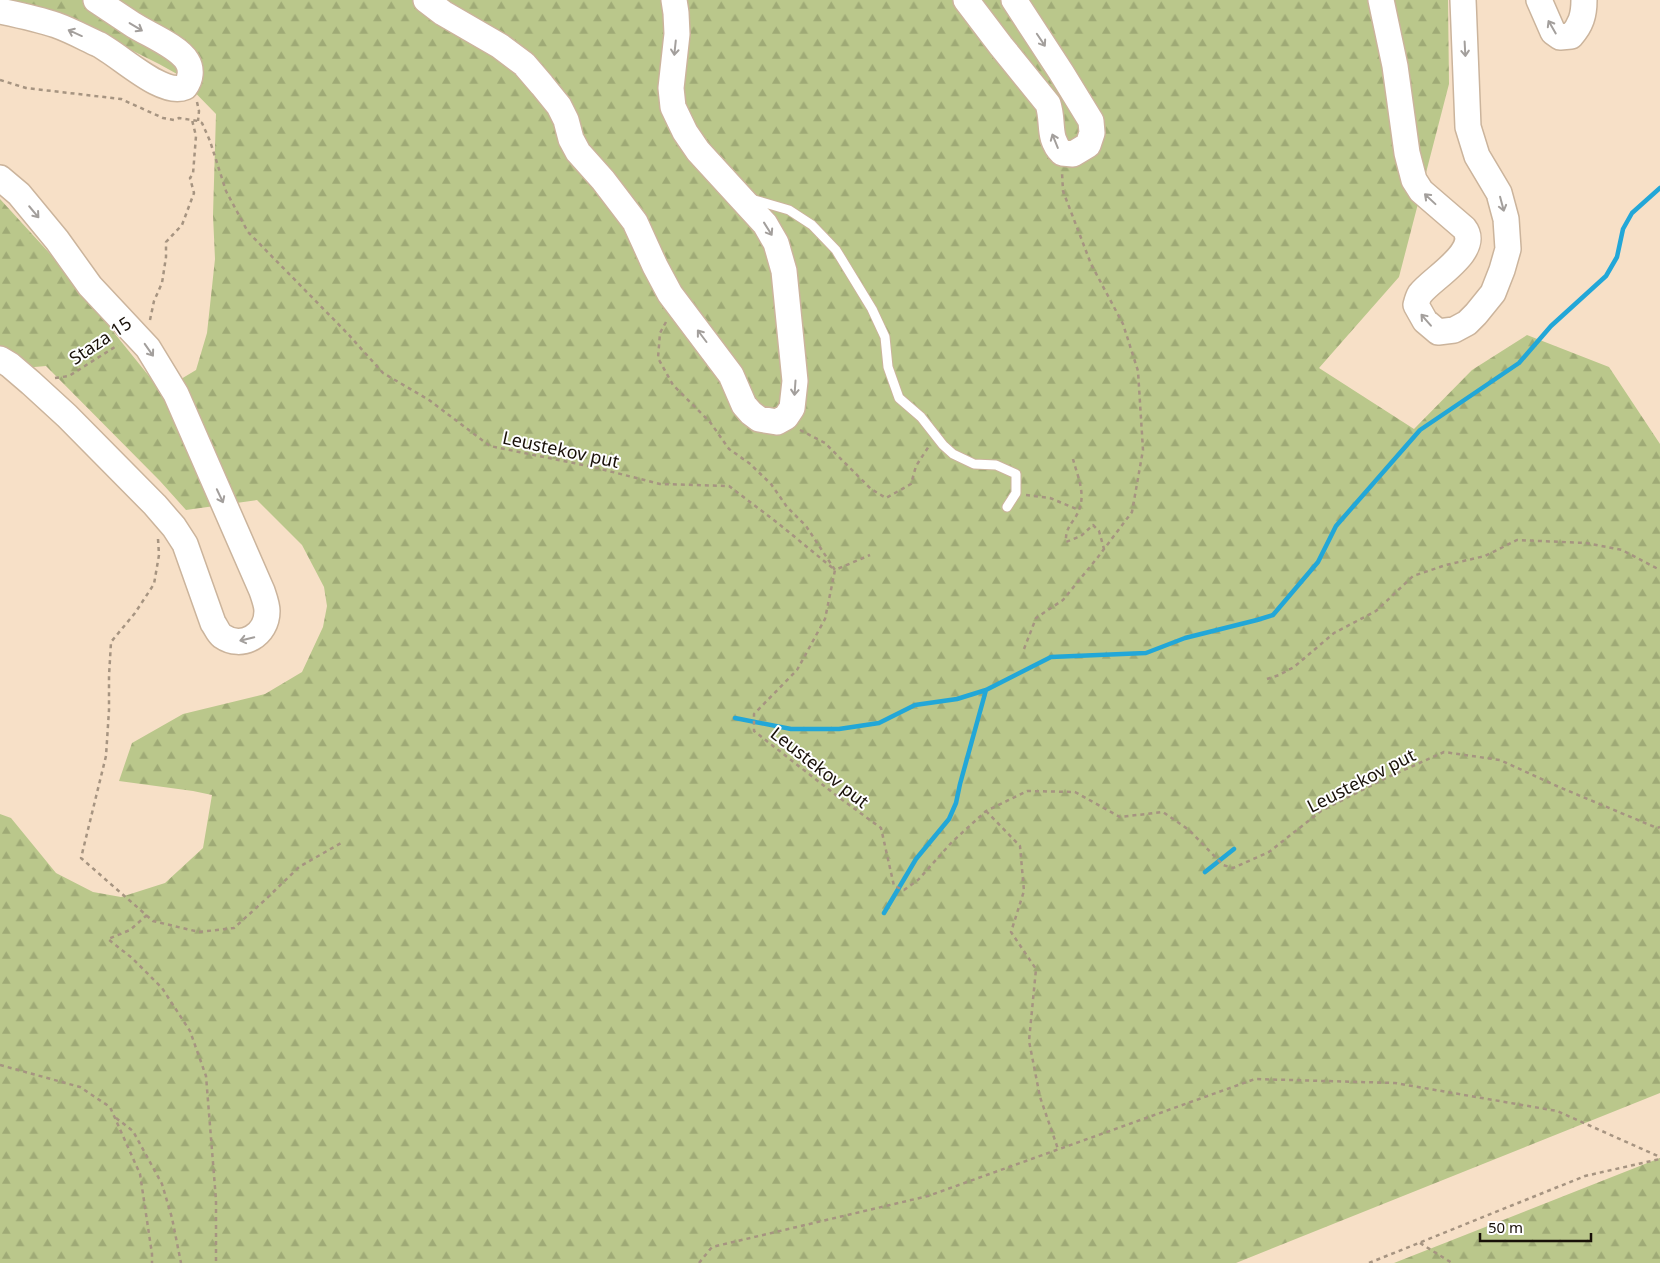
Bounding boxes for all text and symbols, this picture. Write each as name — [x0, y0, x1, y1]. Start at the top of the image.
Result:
one-way arrow — [1547, 19, 1557, 34]
one-way arrow — [129, 22, 143, 32]
one-way arrow — [68, 28, 83, 38]
one-way arrow — [1036, 33, 1046, 47]
one-way arrow — [670, 40, 680, 56]
one-way arrow — [1460, 40, 1469, 56]
one-way arrow — [1050, 134, 1059, 149]
one-way arrow — [1423, 193, 1436, 205]
one-way arrow — [1497, 195, 1507, 211]
one-way arrow — [28, 206, 40, 219]
one-way arrow — [763, 222, 773, 236]
street label: Staza 15 — [64, 310, 136, 370]
one-way arrow — [1420, 313, 1432, 326]
one-way arrow — [697, 329, 707, 343]
one-way arrow — [144, 343, 154, 357]
one-way arrow — [790, 380, 799, 396]
street label: Leustekov put — [500, 425, 622, 473]
one-way arrow — [216, 488, 226, 503]
one-way arrow — [239, 635, 255, 644]
street label: Leustekov put — [766, 721, 875, 813]
street label: Leustekov put — [1303, 742, 1420, 818]
scale bar — [1480, 1210, 1591, 1242]
text: 50 m — [1488, 1217, 1523, 1237]

